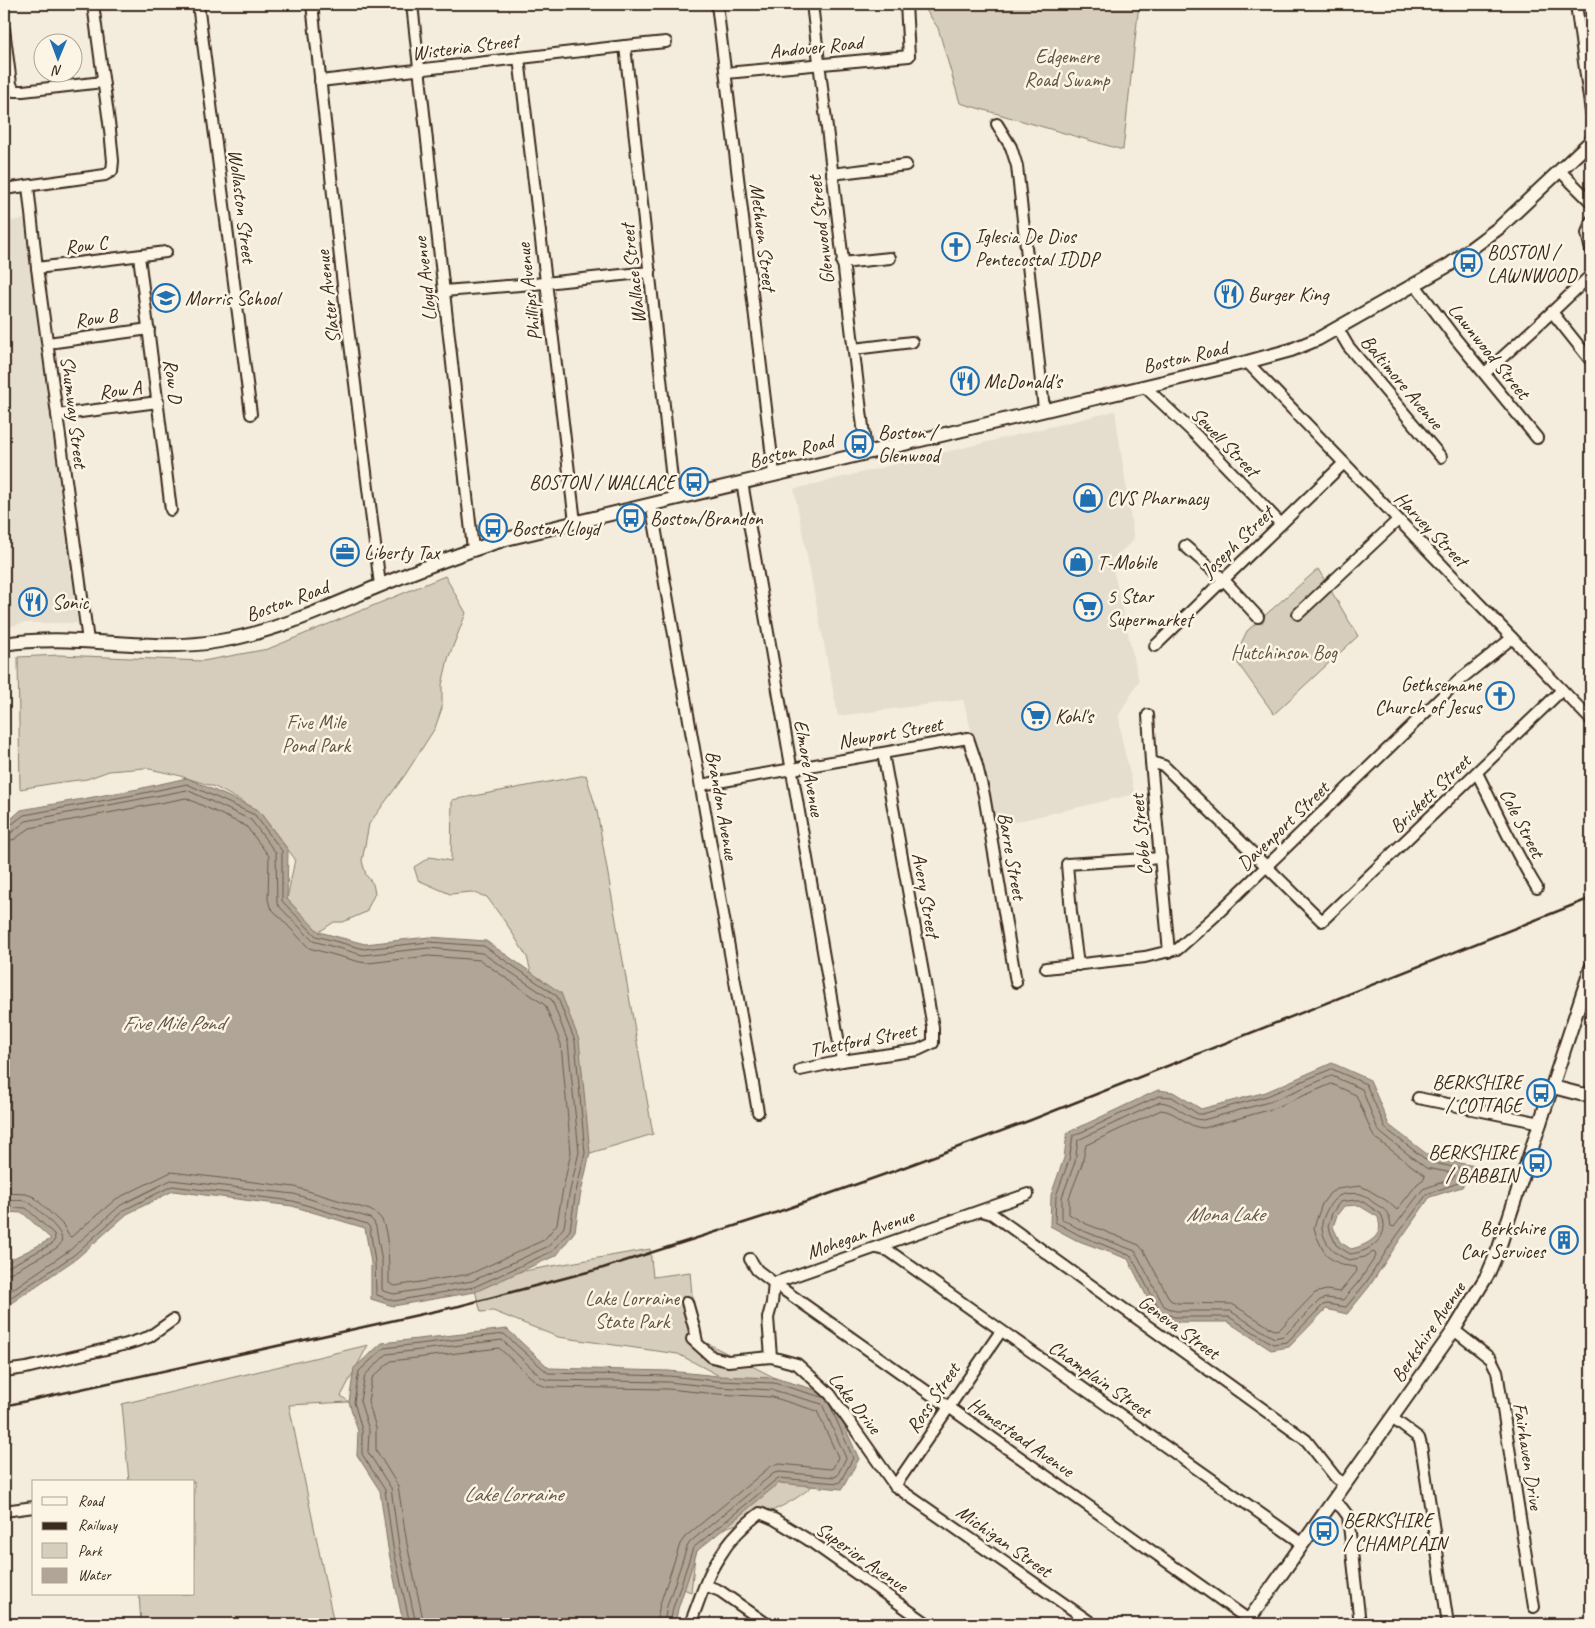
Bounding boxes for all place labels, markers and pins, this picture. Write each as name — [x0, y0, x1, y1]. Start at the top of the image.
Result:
place label: Iglesia De Dios Pentecostal IDDP — [975, 224, 1101, 272]
church icon: Iglesia De Dios Pentecostal IDDP — [941, 232, 971, 262]
place label: BOSTON / LAWNWOOD — [1487, 240, 1578, 288]
bus stop icon: BOSTON / LAWNWOOD — [1453, 248, 1483, 278]
restaurant icon: Burger King — [1214, 279, 1244, 309]
place label: Burger King — [1248, 282, 1330, 307]
school or university icon: Morris School — [151, 283, 181, 313]
place label: Morris School — [185, 286, 283, 311]
restaurant icon: McDonald's — [950, 366, 980, 396]
place label: McDonald's — [984, 369, 1064, 394]
place label: Boston / Glenwood — [878, 420, 942, 468]
bus stop icon: Boston / Glenwood — [844, 429, 874, 459]
bus stop icon: BOSTON / WALLACE — [679, 467, 709, 497]
place label: BOSTON / WALLACE — [529, 470, 678, 495]
shop icon: CVS Pharmacy — [1073, 483, 1103, 513]
place label: CVS Pharmacy — [1107, 486, 1210, 511]
bus stop icon: Boston/Brandon — [616, 503, 646, 533]
place label: Boston/Brandon — [650, 506, 764, 531]
bus stop icon: Boston/Lloyd — [478, 513, 508, 543]
place label: Boston/Lloyd — [512, 516, 603, 541]
office icon: Liberty Tax — [330, 537, 360, 567]
place label: Liberty Tax — [364, 540, 441, 565]
shop icon: T-Mobile — [1063, 547, 1093, 577]
place label: T-Mobile — [1097, 550, 1158, 575]
place label: 5 Star Supermarket — [1107, 584, 1195, 632]
restaurant icon: Sonic — [18, 587, 48, 617]
place label: Sonic — [52, 590, 89, 615]
supermarket icon: 5 Star Supermarket — [1073, 592, 1103, 622]
place label: Gethsemane Church of Jesus — [1375, 672, 1483, 720]
church icon: Gethsemane Church of Jesus — [1485, 681, 1515, 711]
supermarket icon: Kohl's — [1021, 701, 1051, 731]
place label: Kohl's — [1055, 704, 1095, 729]
place label: BERKSHIRE / COTTAGE — [1432, 1070, 1525, 1118]
bus stop icon: BERKSHIRE / COTTAGE — [1526, 1078, 1556, 1108]
place label: BERKSHIRE / BABBIN — [1428, 1140, 1521, 1188]
bus stop icon: BERKSHIRE / BABBIN — [1522, 1148, 1552, 1178]
place label: Berkshire Car Services — [1461, 1216, 1547, 1264]
building icon: Berkshire Car Services — [1549, 1225, 1579, 1255]
place label: BERKSHIRE / CHAMPLAIN — [1343, 1508, 1449, 1556]
bus stop icon: BERKSHIRE / CHAMPLAIN — [1309, 1516, 1339, 1546]

